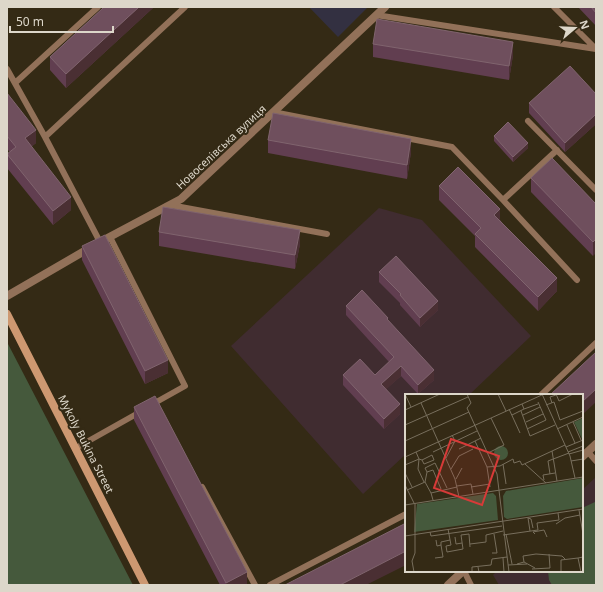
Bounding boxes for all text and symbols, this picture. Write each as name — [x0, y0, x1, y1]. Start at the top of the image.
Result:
scale bar — [10, 8, 113, 34]
north arrow — [555, 8, 595, 48]
text: 50 m — [16, 13, 44, 30]
text: N — [576, 18, 593, 31]
street label: Новоселівська вулиця — [172, 101, 269, 192]
street label: Mykoly Bukina Street — [55, 392, 118, 496]
inset map — [405, 394, 583, 572]

